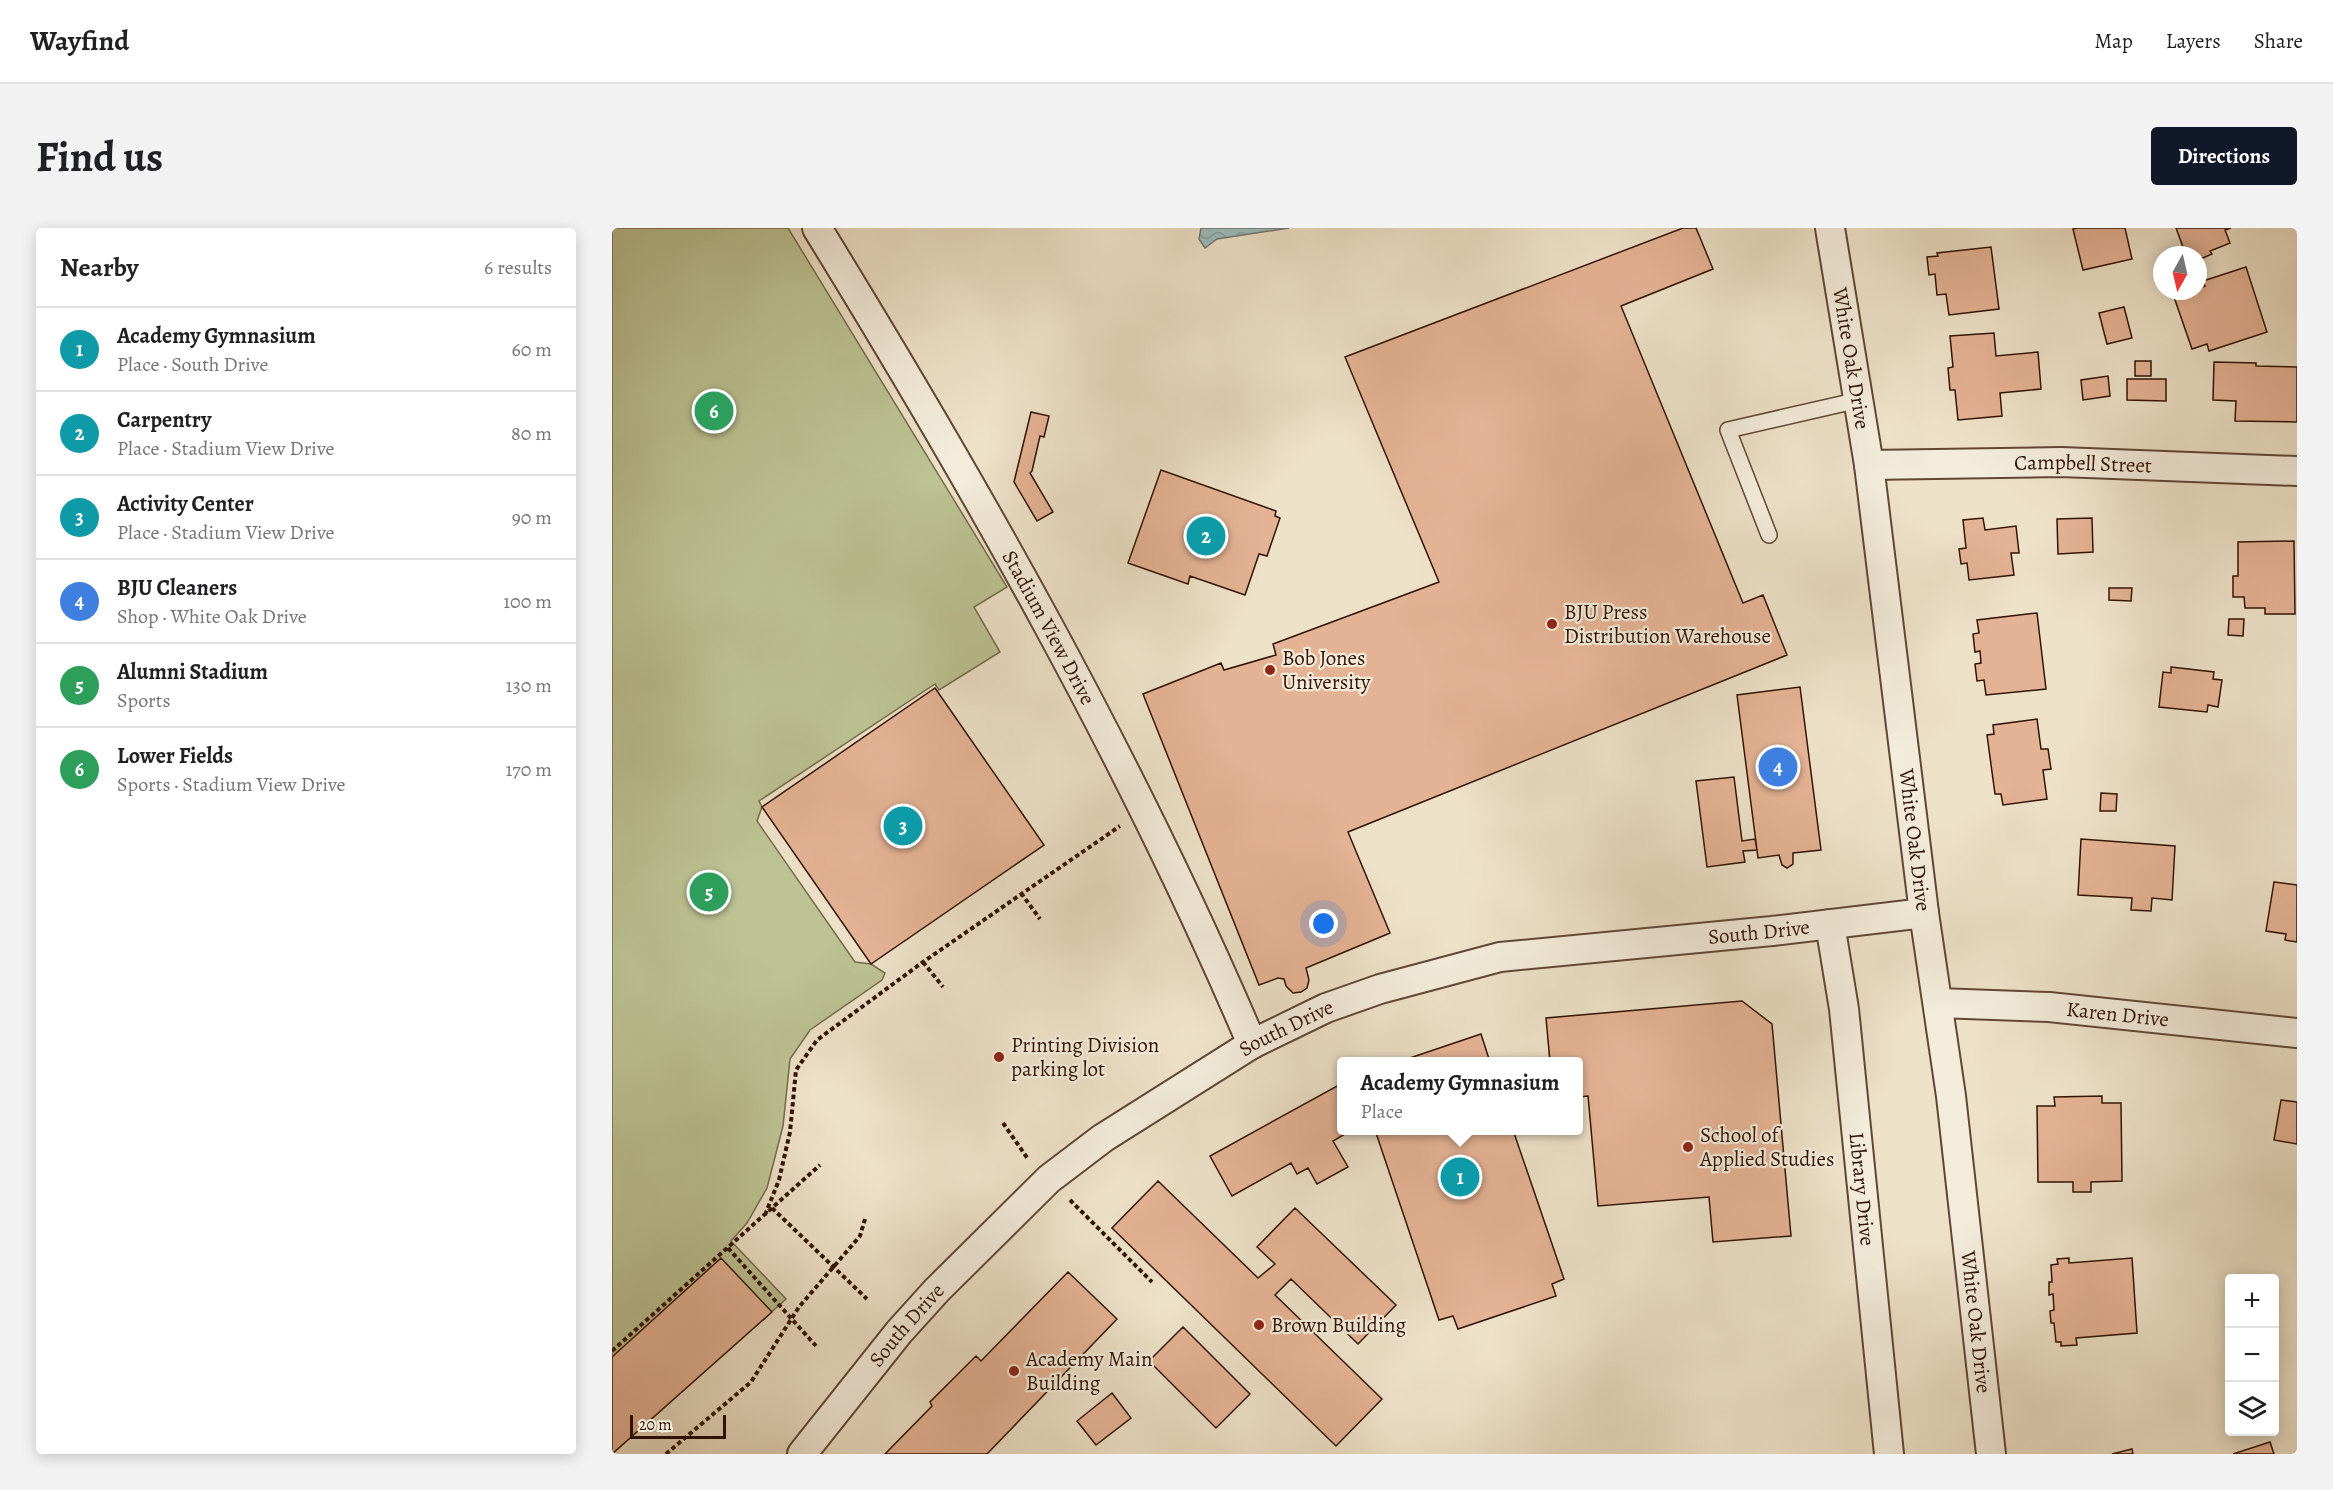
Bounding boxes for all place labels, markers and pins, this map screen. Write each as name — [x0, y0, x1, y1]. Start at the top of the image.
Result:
pin: 6 — [694, 388, 734, 434]
pin: 2 — [1186, 514, 1226, 558]
place label: BJU Press Distribution Warehouse — [1564, 598, 1771, 650]
marker: BJU Press Distribution Warehouse — [1545, 617, 1559, 631]
place label: Bob Jones University — [1282, 644, 1371, 696]
marker: Bob Jones University — [1263, 663, 1277, 677]
pin: 4 — [1758, 744, 1798, 790]
pin: 3 — [884, 804, 922, 848]
pin: 5 — [690, 870, 728, 914]
place label: Printing Division parking lot — [1011, 1031, 1159, 1083]
marker: Printing Division parking lot — [992, 1050, 1006, 1064]
place label: School of Applied Studies — [1699, 1121, 1834, 1173]
marker: School of Applied Studies — [1681, 1140, 1695, 1154]
pin: 1 — [1440, 1154, 1480, 1200]
place label: Brown Building — [1271, 1311, 1406, 1339]
marker: Brown Building — [1252, 1318, 1266, 1332]
place label: Academy Main Building — [1025, 1345, 1153, 1397]
marker: Academy Main Building — [1007, 1364, 1021, 1378]

